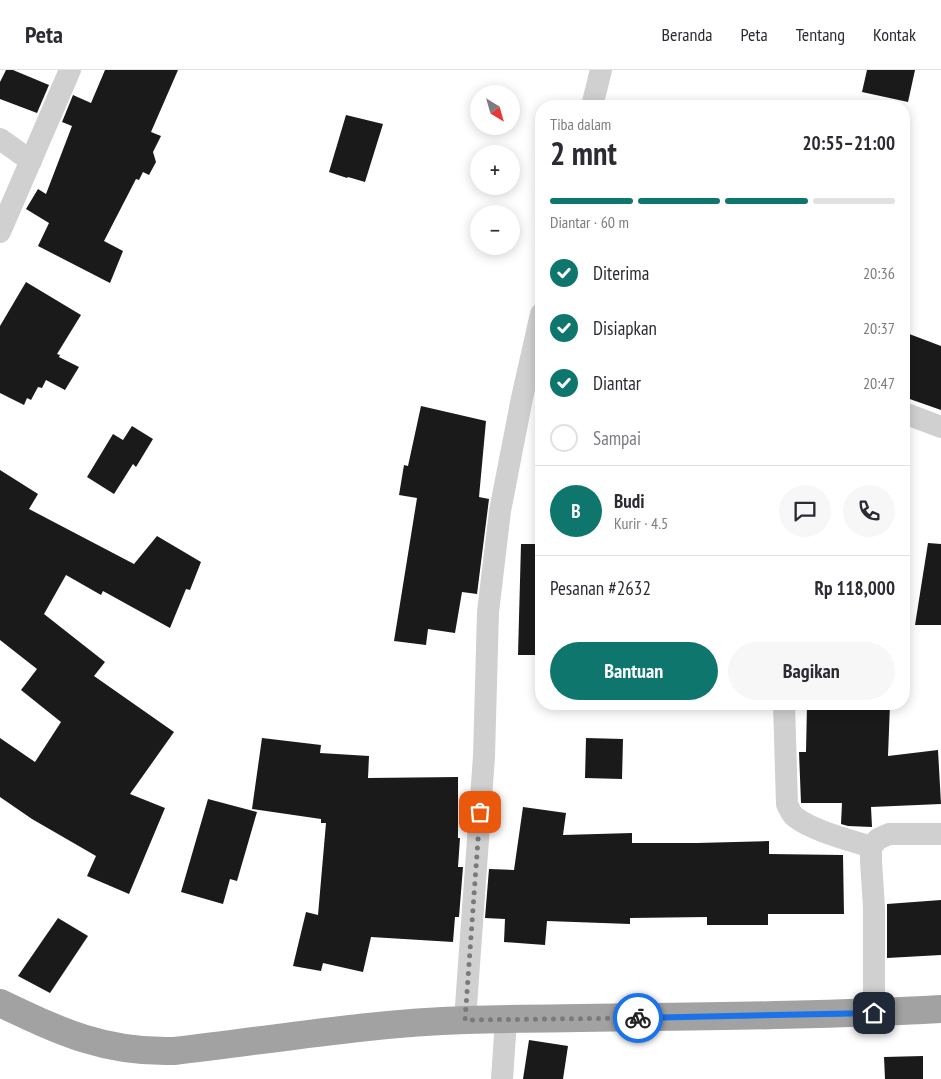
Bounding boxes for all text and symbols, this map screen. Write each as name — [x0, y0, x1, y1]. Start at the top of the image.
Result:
text: Peta — [25, 19, 63, 50]
text: Beranda — [662, 23, 712, 46]
text: Peta — [740, 23, 768, 46]
text: Tentang — [796, 23, 845, 46]
text: Kontak — [873, 23, 916, 46]
north arrow — [470, 85, 520, 135]
map controls — [470, 85, 520, 255]
text: Tiba dalam — [550, 114, 611, 134]
text: 20:55–21:00 — [802, 131, 895, 155]
text: 2 mnt — [550, 132, 617, 174]
button: + — [470, 145, 520, 195]
button: − — [470, 205, 520, 255]
text: Diantar · 60 m — [550, 212, 629, 232]
icon: check — [550, 259, 578, 287]
text: Diterima — [593, 261, 649, 285]
text: 20:36 — [863, 263, 895, 283]
icon: check — [550, 314, 578, 342]
text: Disiapkan — [593, 316, 657, 340]
text: 20:37 — [863, 318, 895, 338]
icon: check — [550, 369, 578, 397]
text: Diantar — [593, 371, 641, 395]
text: 20:47 — [863, 373, 895, 393]
text: Sampai — [593, 426, 641, 450]
button: chat — [779, 485, 831, 537]
button: phone — [843, 485, 895, 537]
text: Budi — [614, 489, 645, 513]
text: B — [571, 499, 581, 523]
text: Kurir · 4.5 — [614, 513, 668, 533]
text: Pesanan #2632 — [550, 576, 651, 600]
text: Rp 118,000 — [814, 576, 895, 600]
button: Bantuan — [550, 642, 718, 700]
button: Bagikan — [728, 642, 895, 700]
pin — [459, 791, 501, 833]
icon: bag — [466, 798, 494, 826]
pin — [853, 992, 895, 1034]
courier — [613, 993, 663, 1043]
icon: home — [860, 999, 888, 1027]
icon: bike — [624, 1004, 652, 1032]

